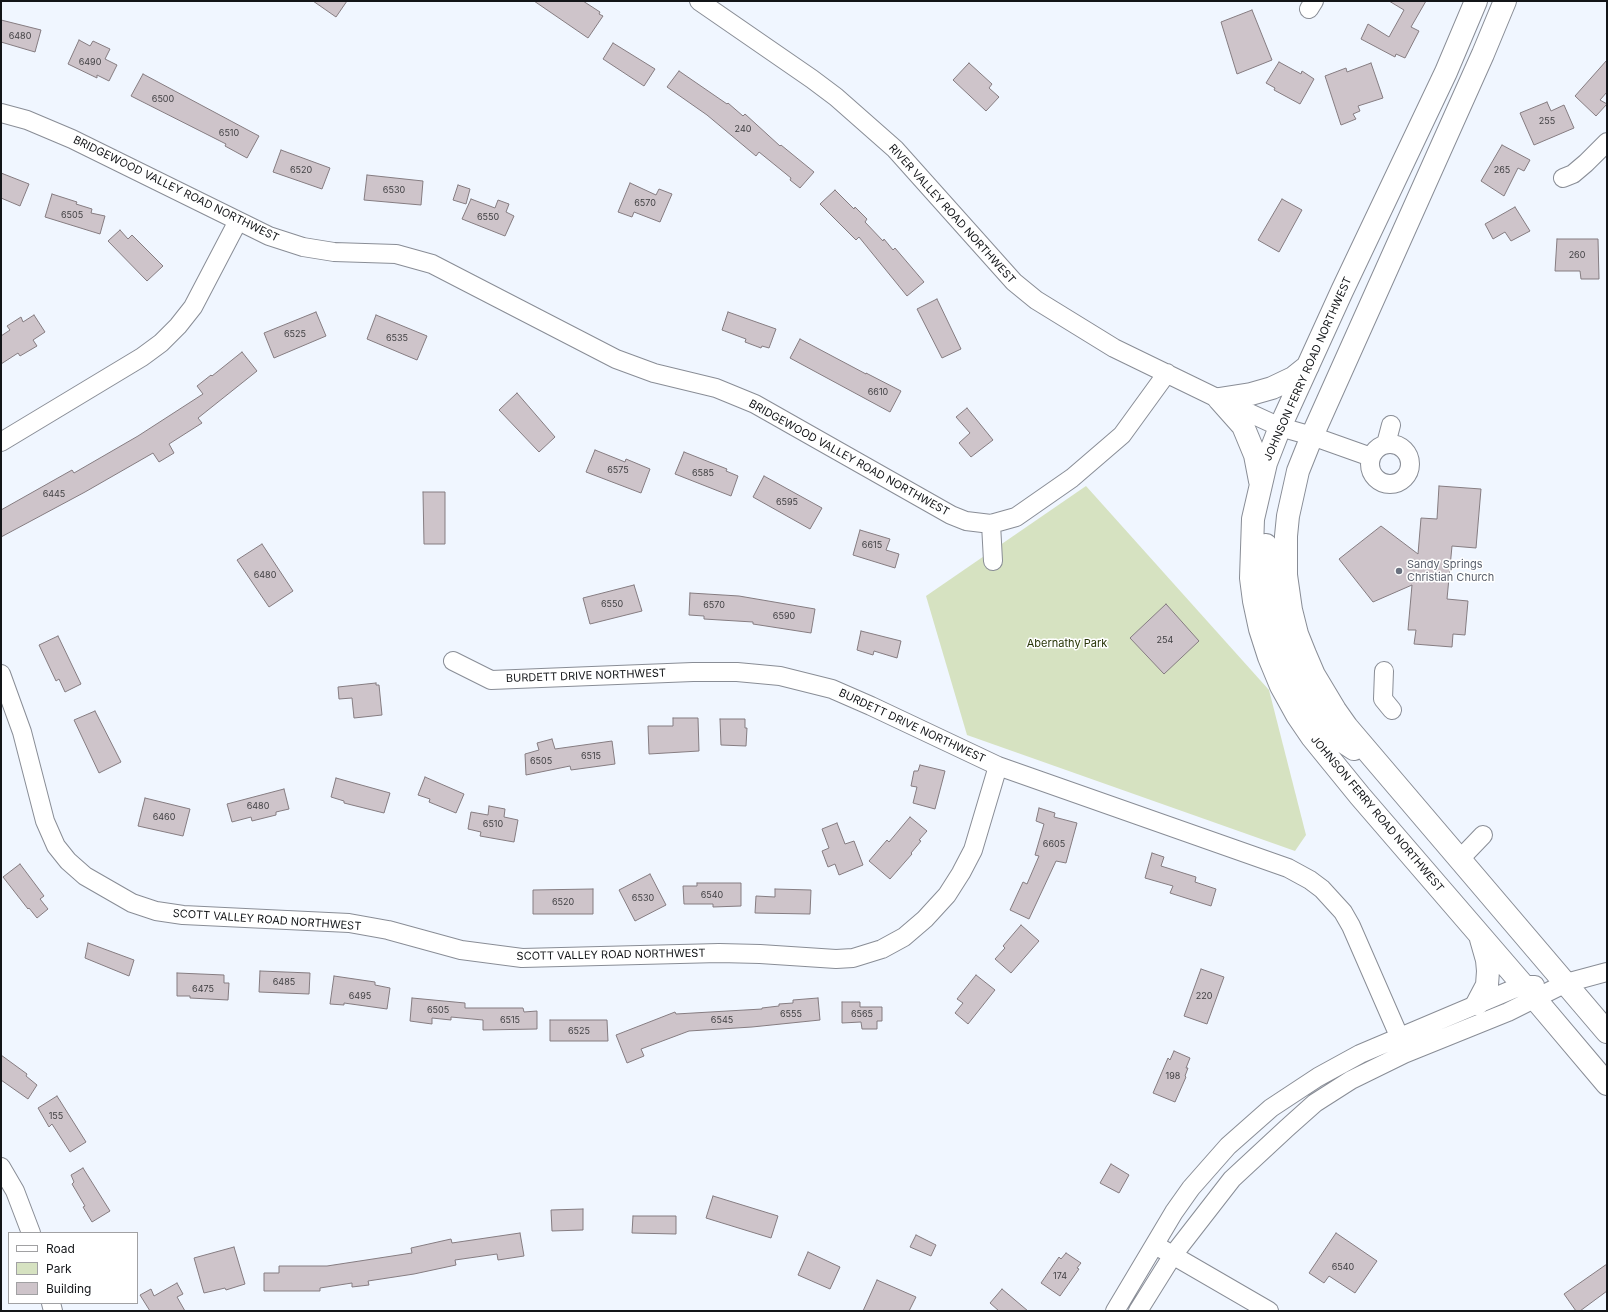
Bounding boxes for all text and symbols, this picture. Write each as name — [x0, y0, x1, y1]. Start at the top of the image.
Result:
house number: 6480 — [9, 31, 31, 41]
house number: 6490 — [79, 57, 101, 67]
house number: 6500 — [152, 94, 174, 104]
house number: 255 — [1539, 116, 1555, 126]
house number: 240 — [735, 124, 751, 134]
house number: 6510 — [219, 128, 239, 138]
street label: BRIDGEWOOD VALLEY ROAD NORTHWEST — [71, 133, 281, 245]
street label: RIVER VALLEY ROAD NORTHWEST — [886, 142, 1018, 286]
house number: 6520 — [290, 165, 312, 175]
house number: 265 — [1494, 165, 1510, 175]
house number: 6530 — [383, 185, 405, 195]
house number: 6570 — [634, 198, 656, 208]
house number: 6505 — [61, 210, 83, 220]
house number: 6550 — [477, 212, 499, 222]
house number: 260 — [1569, 250, 1585, 260]
street label: JOHNSON FERRY ROAD NORTHWEST — [1261, 275, 1355, 463]
house number: 6525 — [284, 329, 306, 339]
house number: 6535 — [386, 333, 408, 343]
house number: 6610 — [868, 387, 888, 397]
street label: BRIDGEWOOD VALLEY ROAD NORTHWEST — [746, 397, 952, 519]
house number: 6575 — [607, 465, 629, 475]
house number: 6585 — [692, 468, 714, 478]
house number: 6445 — [43, 489, 65, 499]
house number: 6595 — [776, 497, 798, 507]
house number: 6615 — [862, 540, 882, 550]
place label: Sandy Springs Christian Church — [1407, 558, 1494, 584]
marker: Sandy Springs Christian Church — [1394, 566, 1404, 576]
house number: 6480 — [254, 570, 276, 580]
house number: 6550 — [601, 599, 623, 609]
house number: 6570 — [703, 600, 725, 610]
house number: 6590 — [773, 611, 795, 621]
house number: 254 — [1157, 635, 1173, 645]
park label: Abernathy Park — [1027, 637, 1107, 651]
street label: BURDETT DRIVE NORTHWEST — [506, 667, 666, 685]
street label: BURDETT DRIVE NORTHWEST — [837, 686, 987, 766]
street label: JOHNSON FERRY ROAD NORTHWEST — [1308, 733, 1446, 895]
house number: 6515 — [581, 751, 601, 761]
house number: 6505 — [530, 756, 552, 766]
house number: 6480 — [247, 801, 269, 811]
house number: 6460 — [153, 812, 175, 822]
house number: 6510 — [483, 819, 503, 829]
house number: 6605 — [1043, 839, 1065, 849]
house number: 6540 — [701, 890, 723, 900]
house number: 6530 — [632, 893, 654, 903]
house number: 6520 — [552, 897, 574, 907]
street label: SCOTT VALLEY ROAD NORTHWEST — [172, 907, 362, 933]
street label: SCOTT VALLEY ROAD NORTHWEST — [516, 947, 706, 963]
house number: 6485 — [273, 977, 295, 987]
house number: 6475 — [192, 984, 214, 994]
house number: 6495 — [349, 991, 371, 1001]
house number: 220 — [1196, 991, 1212, 1001]
house number: 6505 — [427, 1005, 449, 1015]
house number: 6555 — [780, 1009, 802, 1019]
house number: 6565 — [851, 1009, 873, 1019]
house number: 6515 — [500, 1015, 520, 1025]
house number: 6545 — [711, 1015, 733, 1025]
house number: 6525 — [568, 1026, 590, 1036]
house number: 198 — [1166, 1071, 1180, 1081]
house number: 155 — [49, 1111, 63, 1121]
legend — [8, 1232, 138, 1304]
text: Road — [46, 1241, 75, 1256]
text: Park — [46, 1261, 72, 1276]
house number: 6540 — [1332, 1262, 1354, 1272]
house number: 174 — [1053, 1271, 1067, 1281]
text: Building — [46, 1281, 91, 1296]

